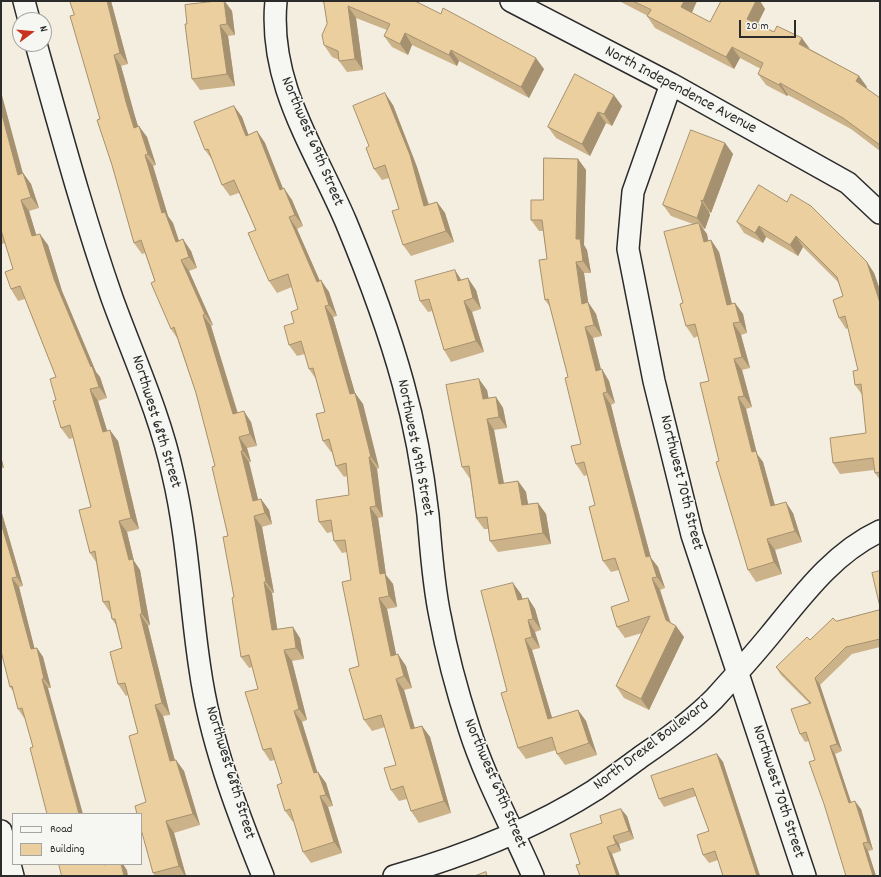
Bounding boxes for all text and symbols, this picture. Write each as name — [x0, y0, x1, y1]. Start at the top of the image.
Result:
north arrow — [12, 12, 52, 52]
scale bar — [741, 12, 798, 38]
text: 20 m — [746, 18, 769, 35]
text: N — [34, 24, 51, 34]
street label: North Independence Avenue — [601, 43, 759, 139]
street label: Northwest 69th Street — [275, 74, 347, 210]
street label: Northwest 68th Street — [126, 353, 184, 491]
street label: Northwest 69th Street — [391, 378, 437, 518]
street label: Northwest 70th Street — [654, 414, 706, 552]
street label: North Drexel Boulevard — [590, 696, 714, 796]
street label: Northwest 68th Street — [200, 704, 258, 842]
street label: Northwest 69th Street — [458, 716, 530, 852]
street label: Northwest 70th Street — [746, 723, 808, 861]
legend — [12, 813, 142, 865]
text: Road — [50, 821, 72, 838]
text: Building — [50, 841, 85, 858]

